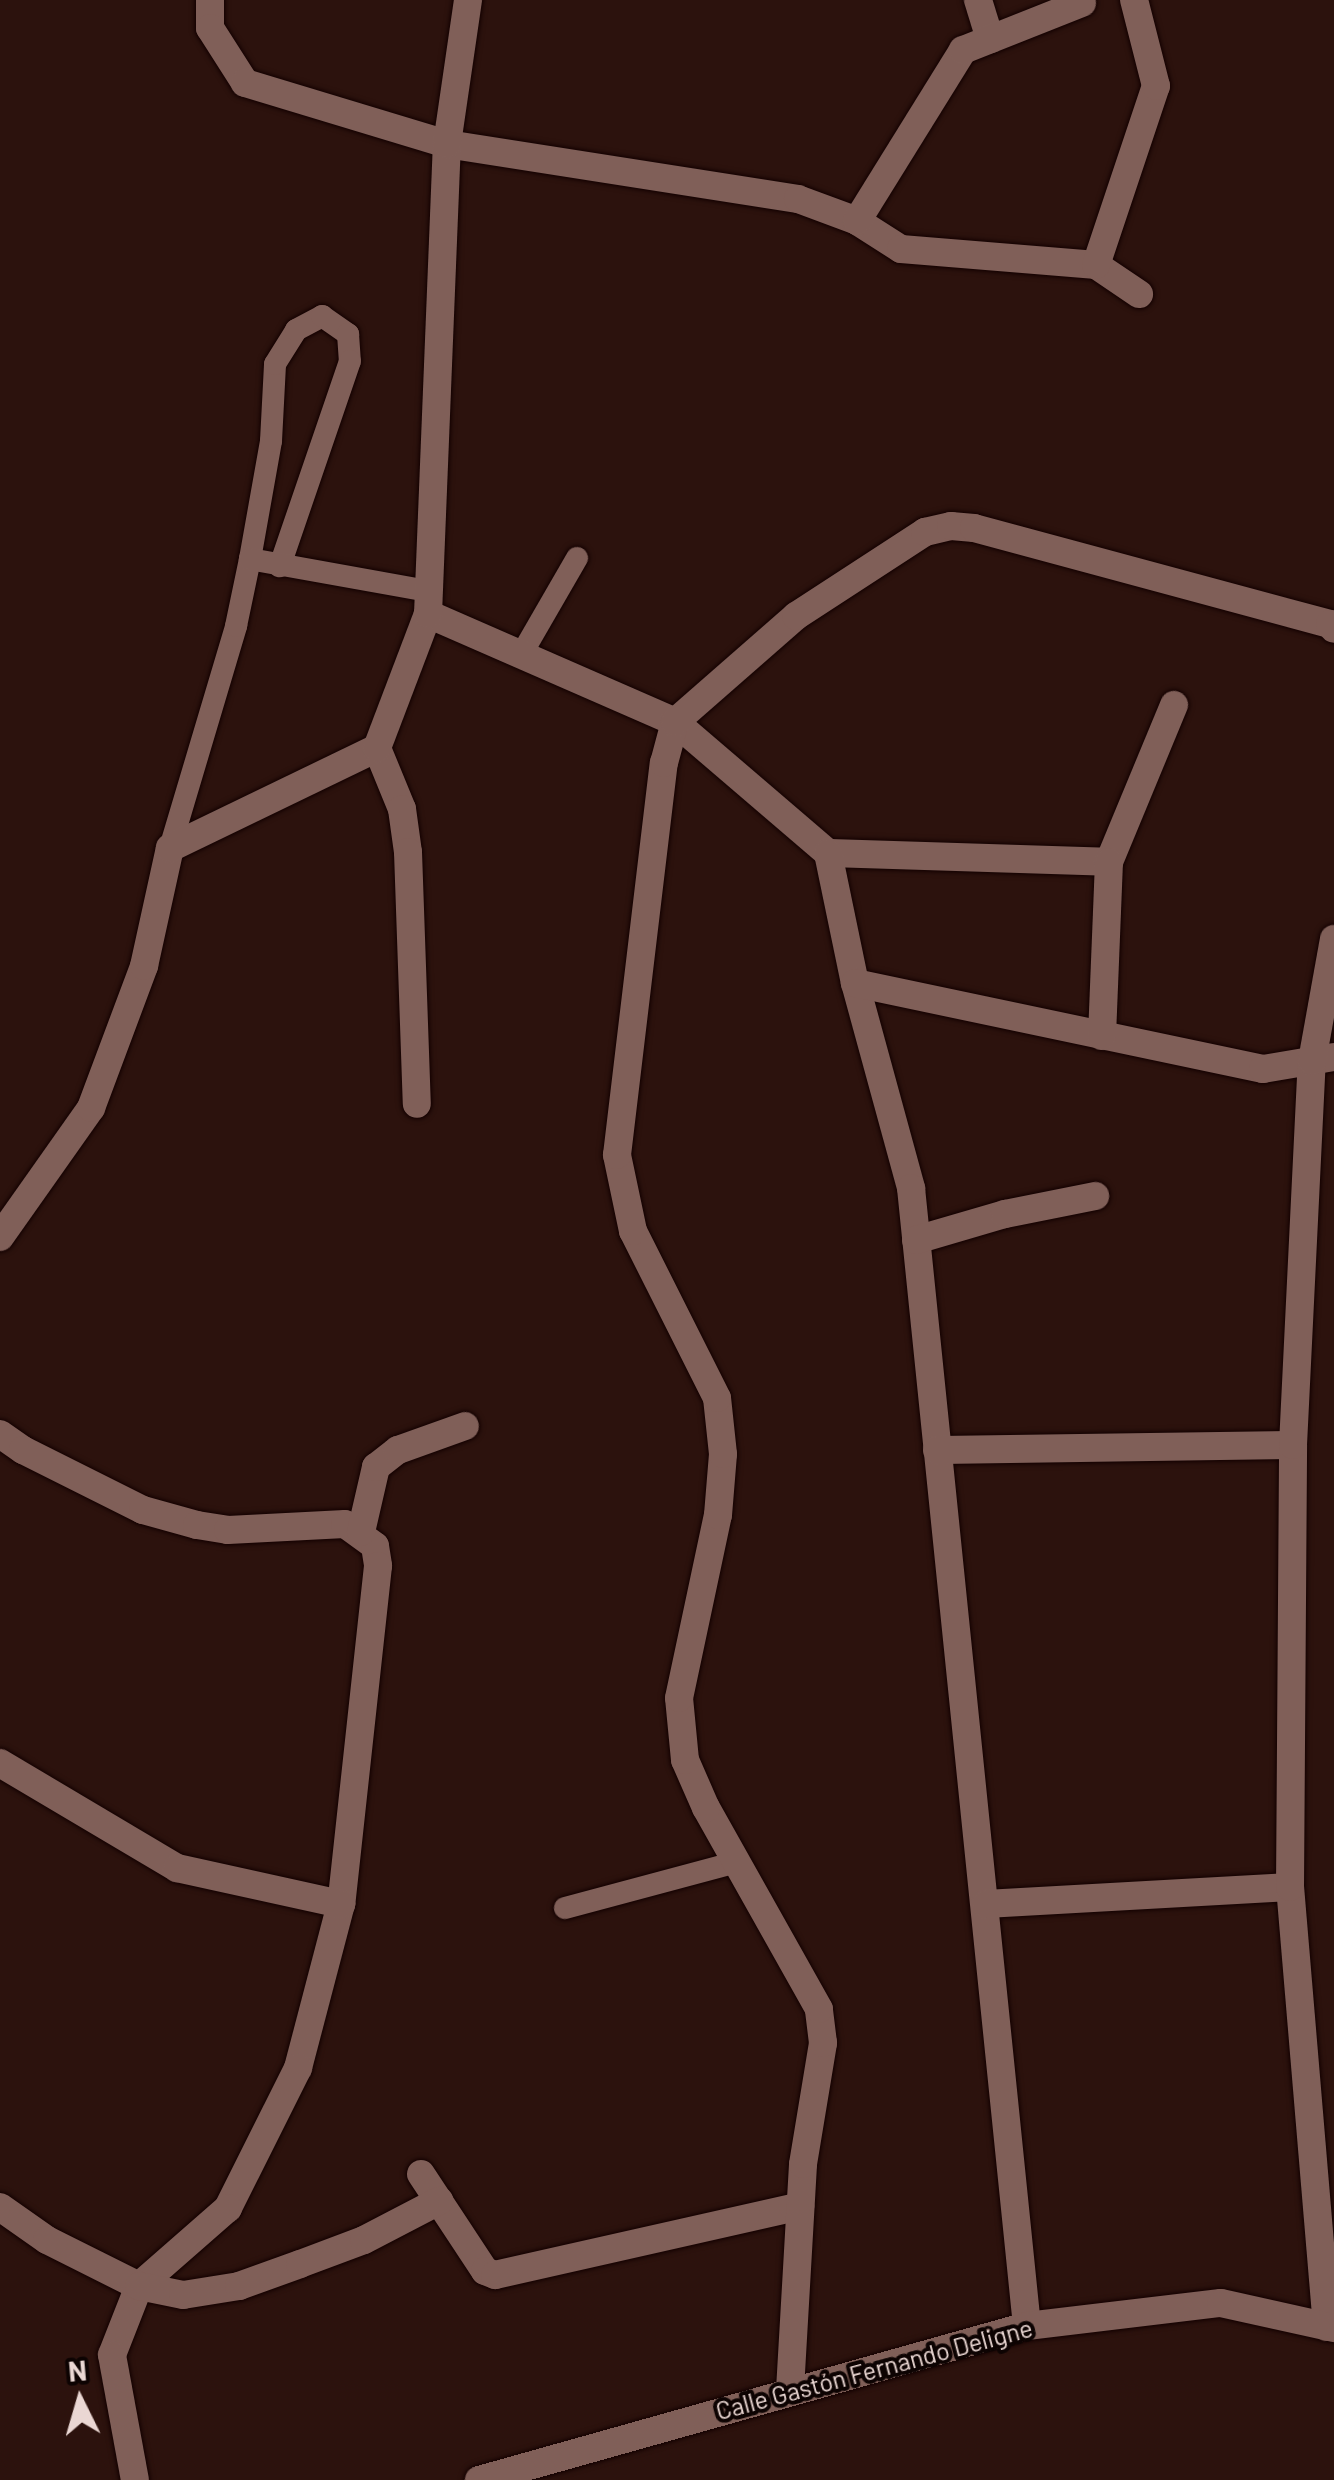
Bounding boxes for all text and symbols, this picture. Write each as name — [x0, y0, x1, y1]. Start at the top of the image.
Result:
street label: Calle Gastón Fernando Deligne — [712, 2312, 1036, 2426]
north arrow — [30, 2350, 130, 2450]
text: N — [67, 2352, 88, 2388]

